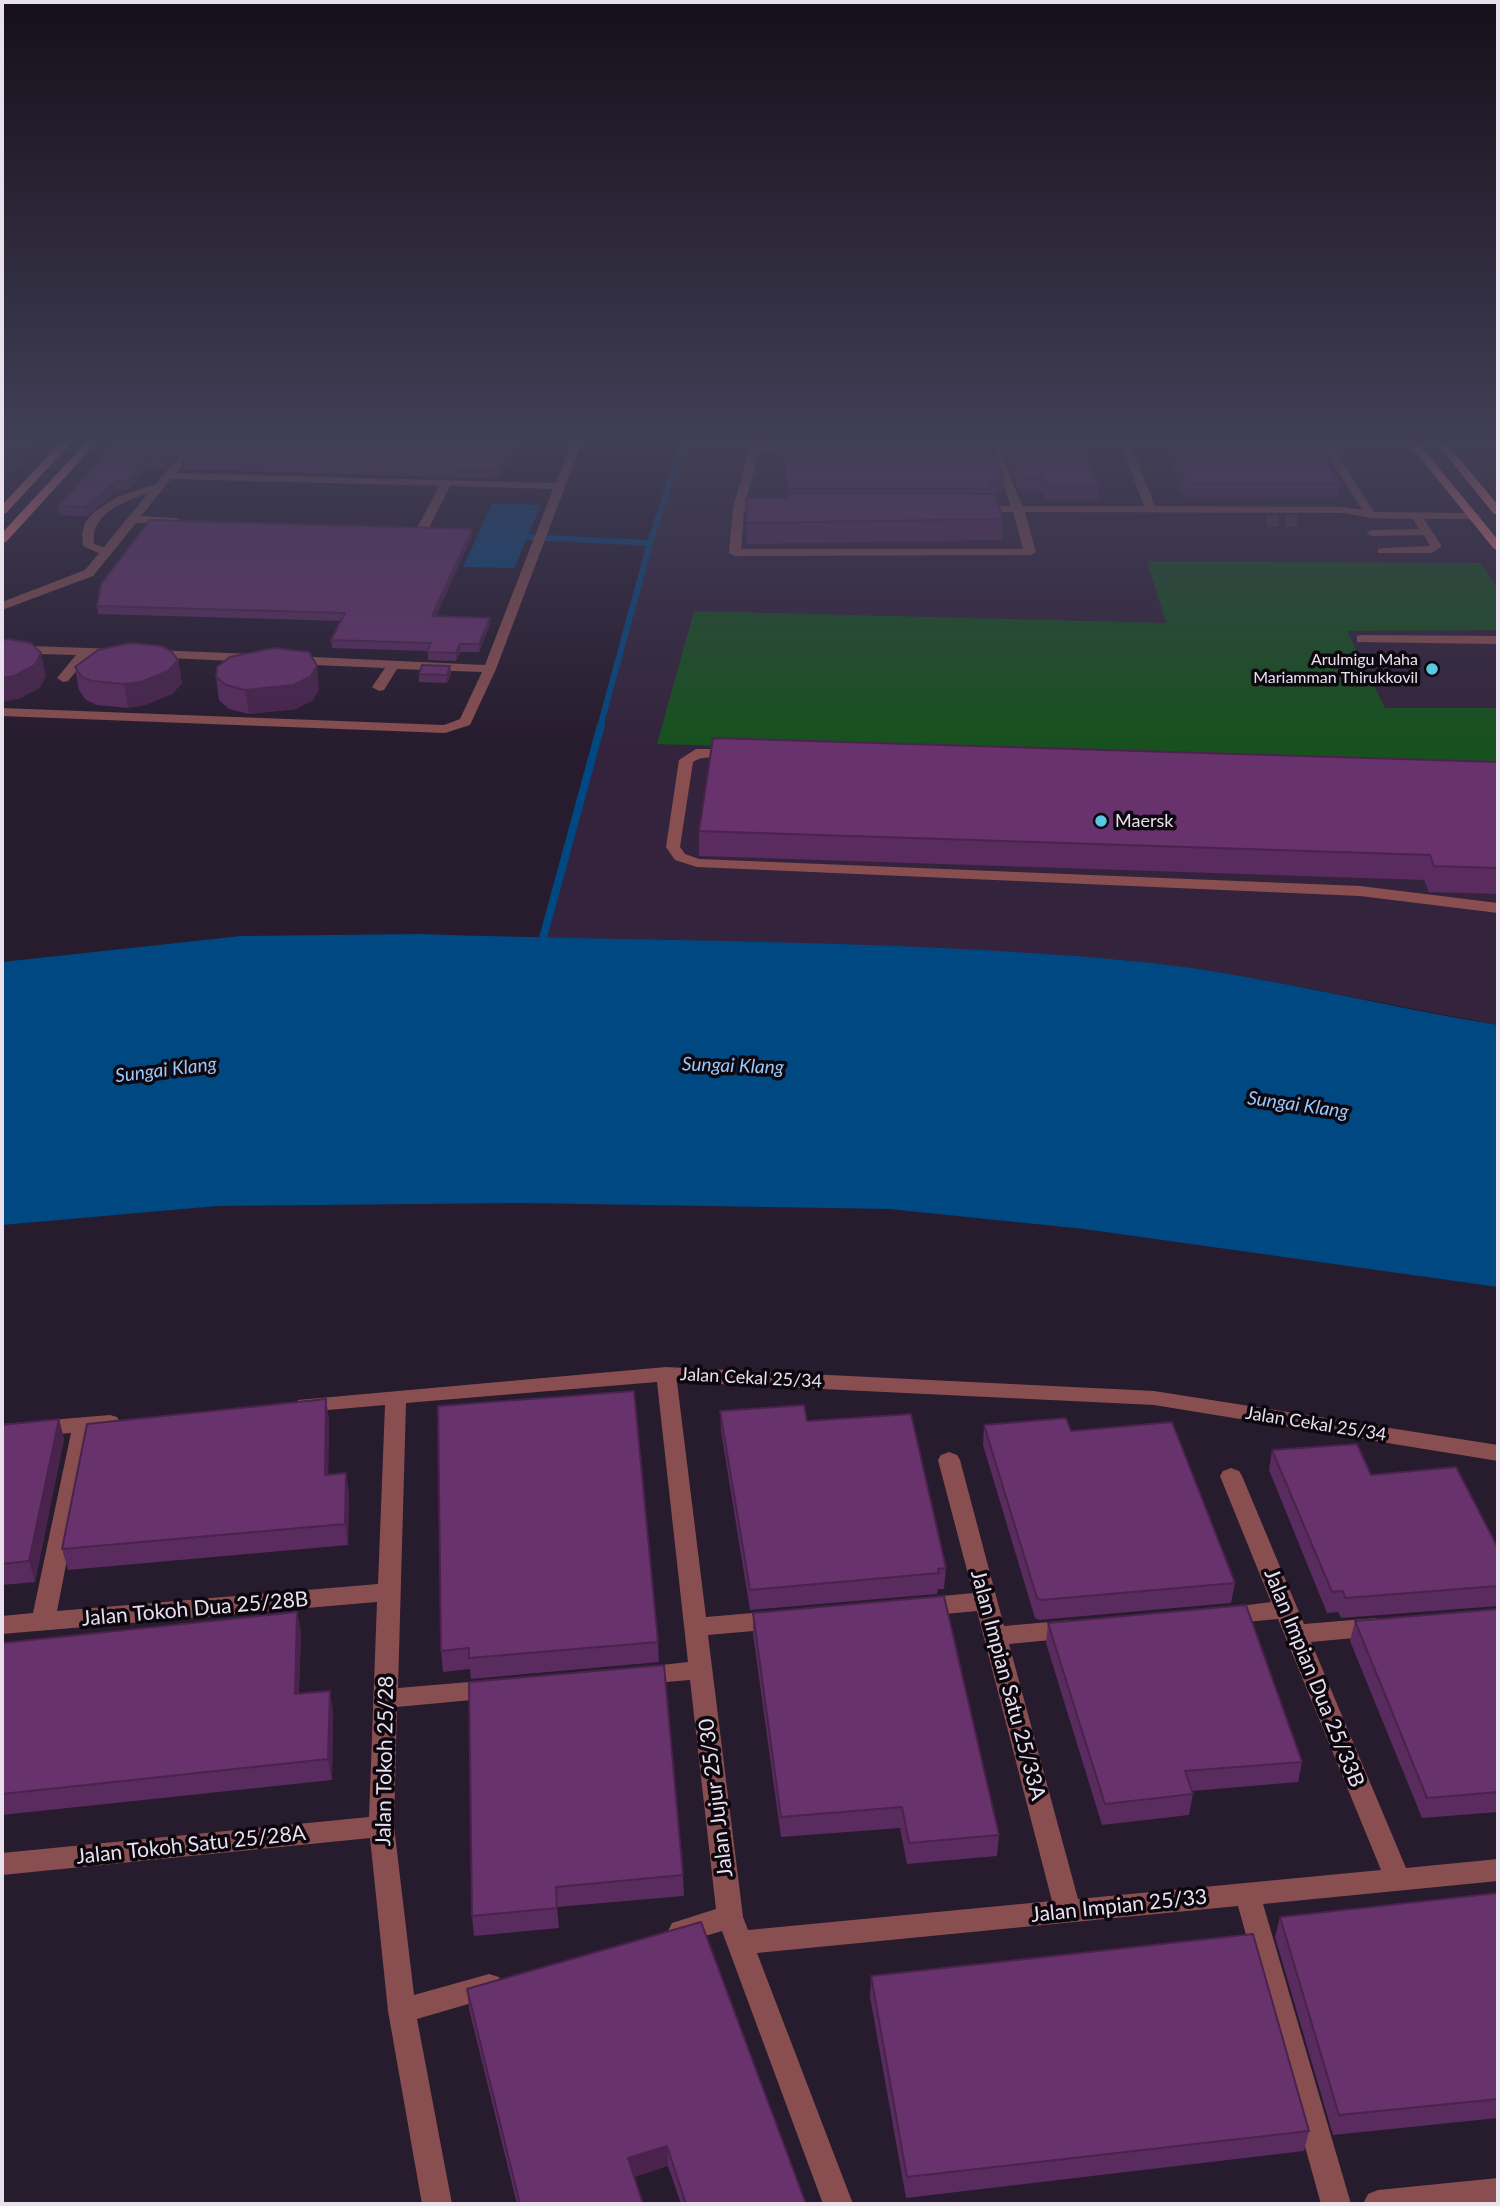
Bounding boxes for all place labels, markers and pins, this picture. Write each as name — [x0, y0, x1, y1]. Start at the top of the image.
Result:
place label: Arulmigu Maha Mariamman Thirukkovil — [1253, 650, 1418, 688]
marker: Arulmigu Maha Mariamman Thirukkovil — [1424, 661, 1440, 677]
place label: Maersk — [1115, 810, 1173, 832]
marker: Maersk — [1093, 813, 1109, 829]

